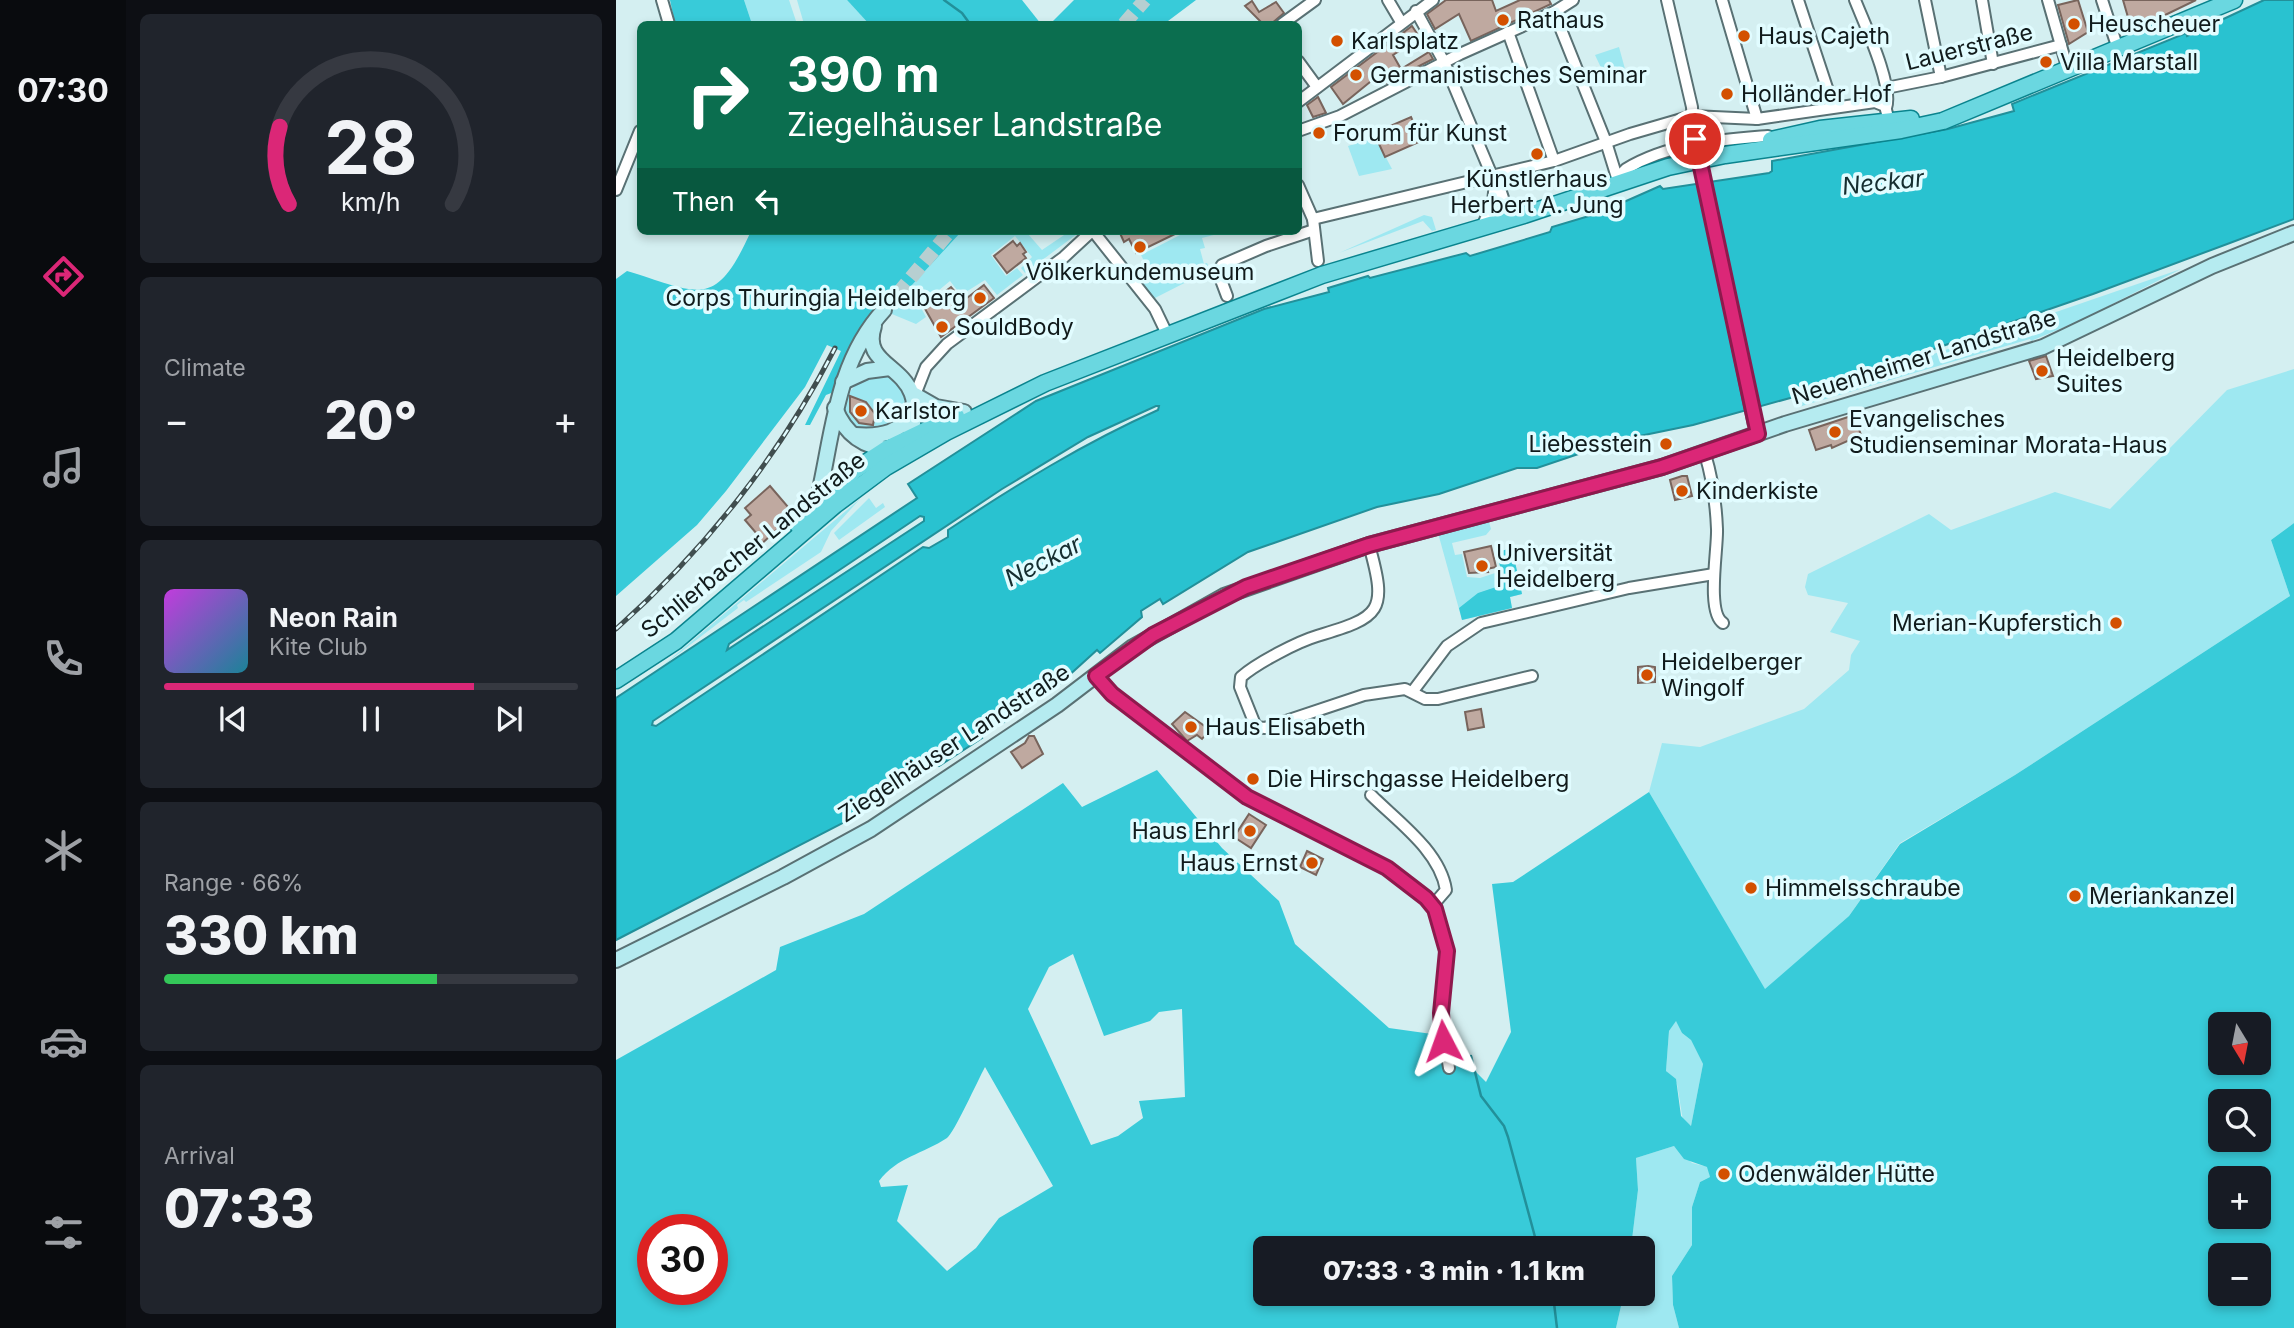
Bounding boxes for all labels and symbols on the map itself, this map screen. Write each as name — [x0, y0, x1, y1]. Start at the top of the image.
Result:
place label: Rathaus — [1517, 6, 1604, 34]
place label: Heuscheuer — [2088, 10, 2220, 38]
marker: Rathaus — [1495, 12, 1511, 28]
marker: Heuscheuer — [2066, 16, 2082, 32]
street label: Lauerstraße — [1902, 18, 2036, 76]
place label: Haus Cajeth — [1758, 22, 1890, 50]
place label: Karlsplatz — [1351, 27, 1459, 55]
marker: Haus Cajeth — [1736, 28, 1752, 44]
marker: Karlsplatz — [1329, 33, 1345, 49]
place label: Villa Marstall — [2060, 48, 2198, 76]
marker: Villa Marstall — [2038, 54, 2054, 70]
place label: Germanistisches Seminar — [1370, 61, 1647, 89]
marker: Germanistisches Seminar — [1348, 67, 1364, 83]
place label: Holländer Hof — [1741, 80, 1892, 108]
marker: Holländer Hof — [1719, 86, 1735, 102]
pin — [1665, 109, 1725, 169]
place label: Forum für Kunst — [1333, 119, 1508, 147]
marker: Forum für Kunst — [1311, 125, 1327, 141]
marker: Künstlerhaus Herbert A. Jung — [1529, 146, 1545, 162]
water label: Neckar — [1841, 163, 1926, 201]
place label: Künstlerhaus Herbert A. Jung — [1450, 165, 1624, 219]
marker: Völkerkundemuseum — [1132, 239, 1148, 255]
place label: Völkerkundemuseum — [1026, 258, 1254, 286]
place label: Corps Thuringia Heidelberg — [665, 284, 966, 312]
marker: Corps Thuringia Heidelberg — [972, 290, 988, 306]
street label: Neuenheimer Landstraße — [1788, 303, 2060, 411]
place label: SouldBody — [956, 313, 1074, 341]
marker: SouldBody — [934, 319, 950, 335]
place label: Heidelberg Suites — [2056, 344, 2175, 398]
marker: Heidelberg Suites — [2034, 363, 2050, 379]
place label: Karlstor — [875, 397, 960, 425]
marker: Karlstor — [853, 403, 869, 419]
place label: Evangelisches Studienseminar Morata-Haus — [1849, 405, 2167, 459]
marker: Evangelisches Studienseminar Morata-Haus — [1827, 424, 1843, 440]
place label: Liebesstein — [1528, 430, 1652, 458]
marker: Liebesstein — [1658, 436, 1674, 452]
street label: Schlierbacher Landstraße — [635, 446, 871, 644]
place label: Kinderkiste — [1696, 477, 1819, 505]
marker: Kinderkiste — [1674, 483, 1690, 499]
water label: Neckar — [1000, 529, 1087, 593]
place label: Universität Heidelberg — [1496, 539, 1615, 593]
marker: Universität Heidelberg — [1474, 558, 1490, 574]
place label: Merian-Kupferstich — [1892, 609, 2102, 637]
marker: Merian-Kupferstich — [2108, 615, 2124, 631]
place label: Heidelberger Wingolf — [1661, 648, 1802, 702]
street label: Ziegelhäuser Landstraße — [833, 658, 1075, 828]
marker: Heidelberger Wingolf — [1639, 667, 1655, 683]
place label: Haus Elisabeth — [1205, 713, 1366, 741]
marker: Haus Elisabeth — [1183, 719, 1199, 735]
place label: Die Hirschgasse Heidelberg — [1267, 765, 1569, 793]
marker: Die Hirschgasse Heidelberg — [1245, 771, 1261, 787]
place label: Haus Ehrl — [1132, 817, 1236, 845]
marker: Haus Ehrl — [1242, 823, 1258, 839]
place label: Haus Ernst — [1180, 849, 1298, 877]
marker: Haus Ernst — [1304, 855, 1320, 871]
place label: Himmelsschraube — [1765, 874, 1961, 902]
marker: Himmelsschraube — [1743, 880, 1759, 896]
place label: Meriankanzel — [2089, 882, 2235, 910]
marker: Meriankanzel — [2067, 888, 2083, 904]
position arrow — [1406, 1004, 1480, 1078]
north arrow — [2208, 1012, 2272, 1074]
place label: Odenwälder Hütte — [1738, 1160, 1935, 1188]
marker: Odenwälder Hütte — [1716, 1166, 1732, 1182]
speed limit sign: 30 — [637, 1214, 728, 1305]

